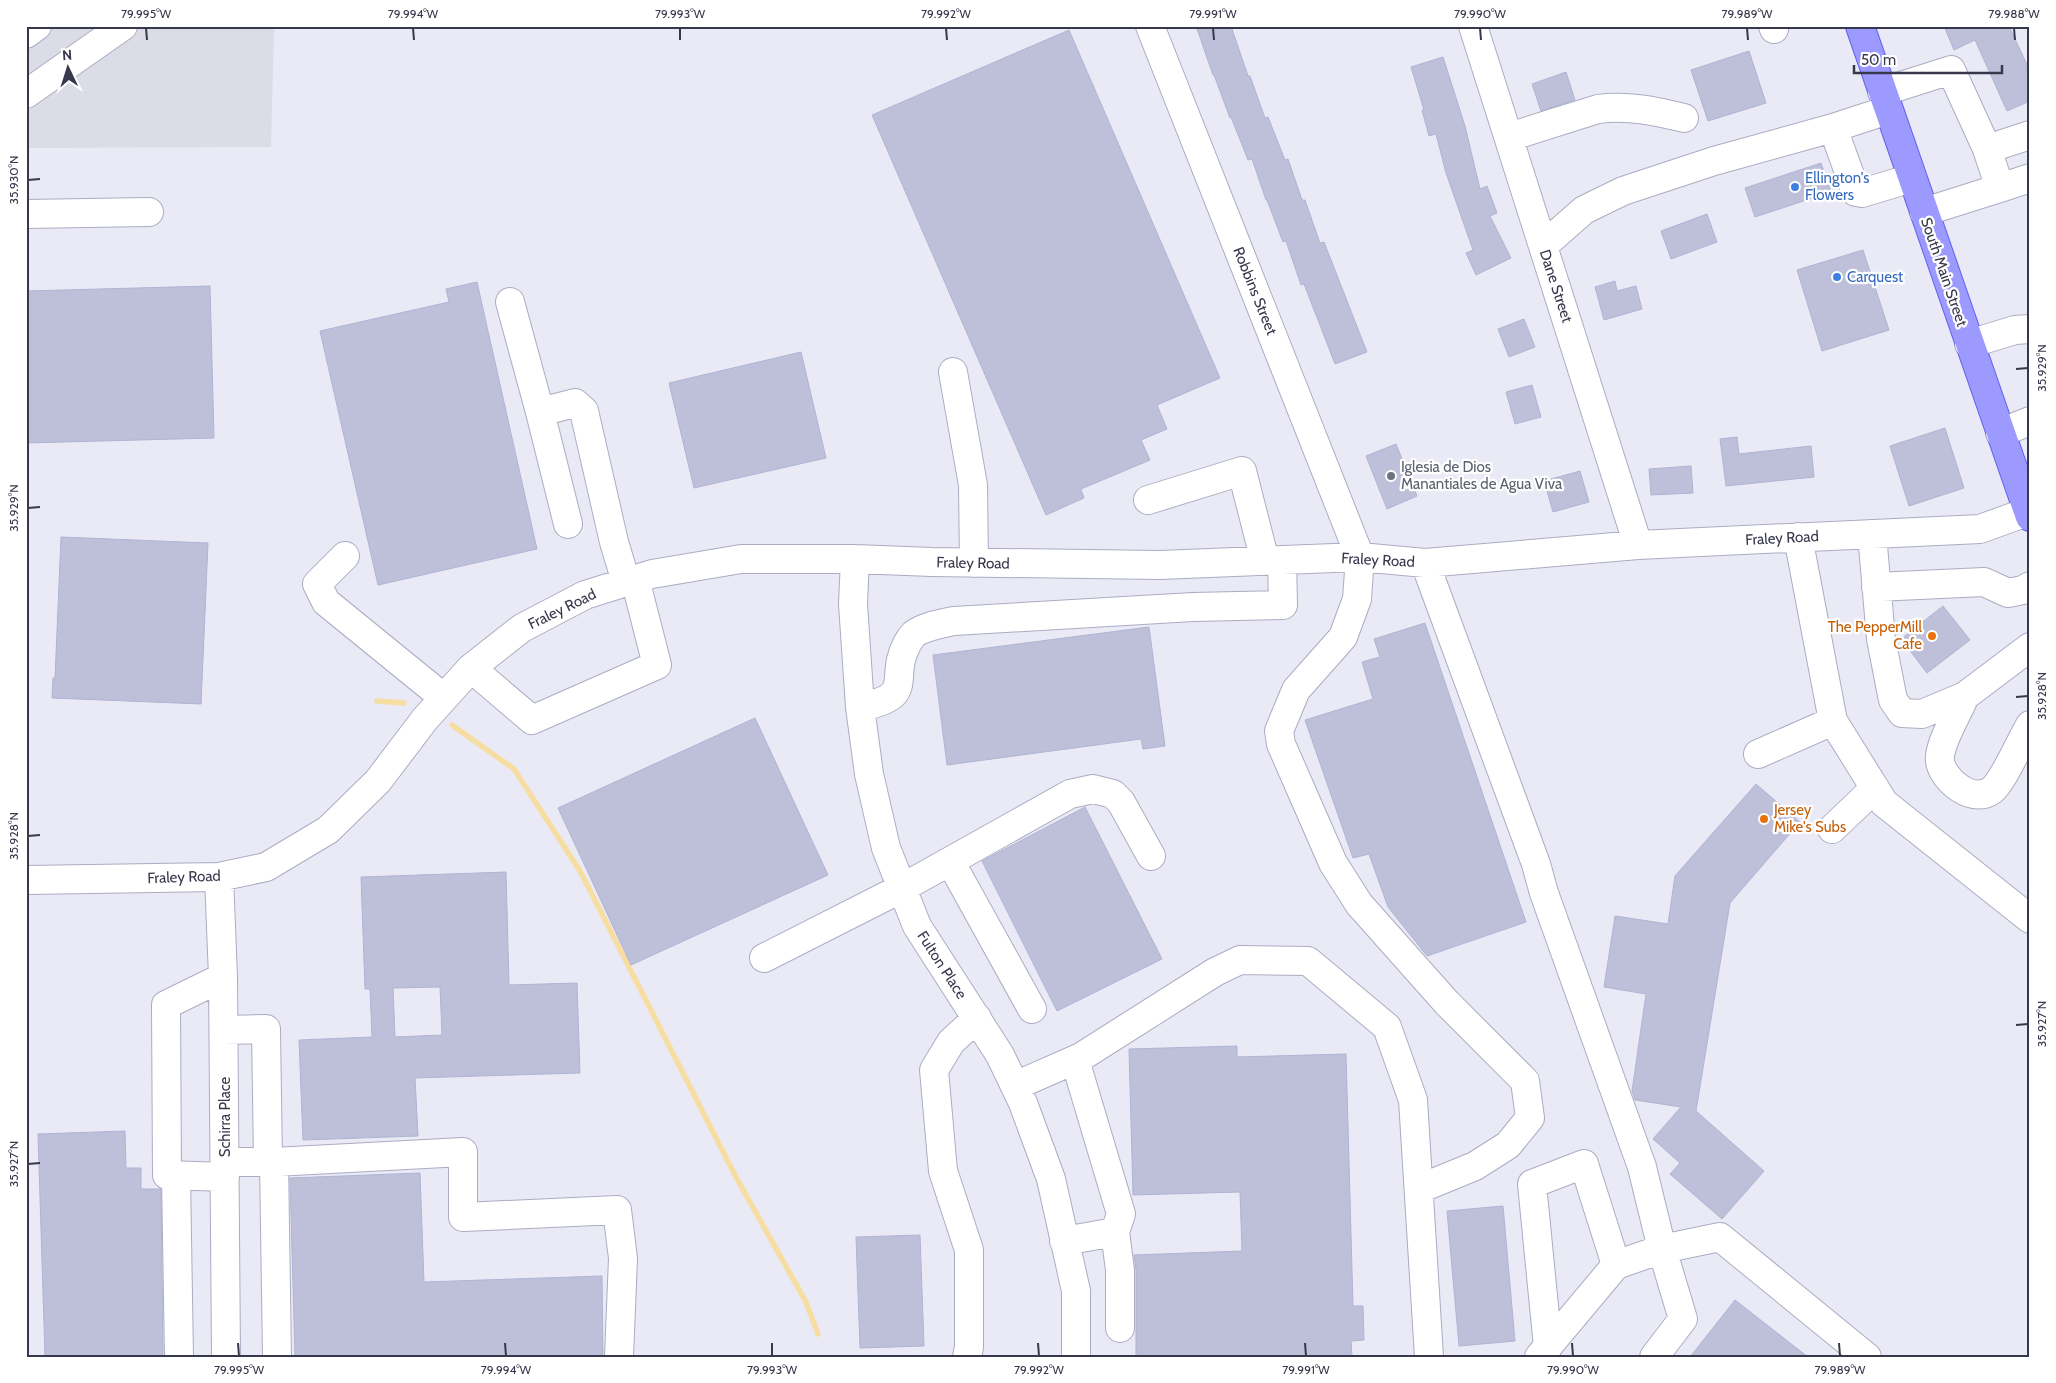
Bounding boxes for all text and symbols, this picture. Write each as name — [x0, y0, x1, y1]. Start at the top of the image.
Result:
text: 79.995°W — [121, 6, 172, 21]
text: 79.994°W — [388, 6, 439, 21]
text: 79.993°W — [655, 6, 706, 21]
text: 79.992°W — [921, 6, 972, 21]
text: 79.991°W — [1189, 6, 1237, 21]
text: 79.990°W — [1454, 6, 1507, 21]
text: 79.989°W — [1722, 6, 1773, 21]
text: 79.988°W — [1988, 6, 2040, 21]
north arrow — [42, 42, 92, 92]
scale bar — [1854, 42, 2001, 74]
text: N — [62, 46, 73, 64]
text: 50 m — [1861, 51, 1896, 69]
text: 35.930°N — [6, 155, 21, 205]
place label: Ellington's Flowers — [1805, 169, 1869, 204]
marker: Ellington's Flowers — [1789, 181, 1801, 193]
street label: South Main Street — [1917, 215, 1971, 329]
street label: Robbins Street — [1229, 244, 1281, 338]
street label: Dane Street — [1536, 247, 1576, 325]
place label: Carquest — [1847, 268, 1903, 286]
marker: Carquest — [1831, 271, 1843, 283]
text: 35.929°N — [2034, 344, 2049, 392]
place label: Iglesia de Dios Manantiales de Agua Viva — [1401, 458, 1563, 493]
marker: Iglesia de Dios Manantiales de Agua Viva — [1385, 470, 1397, 482]
text: 35.929°N — [6, 484, 21, 532]
street label: Fraley Road — [1745, 527, 1819, 549]
street label: Fraley Road — [1341, 549, 1415, 571]
street label: Fraley Road — [936, 553, 1010, 573]
street label: Fraley Road — [525, 585, 599, 633]
place label: The PepperMill Cafe — [1828, 618, 1922, 653]
marker: The PepperMill Cafe — [1926, 630, 1938, 642]
text: 35.928°N — [2034, 672, 2049, 720]
place label: Jersey Mike's Subs — [1773, 801, 1846, 836]
text: 35.928°N — [6, 812, 21, 860]
marker: Jersey Mike's Subs — [1758, 813, 1770, 825]
street label: Fraley Road — [147, 867, 221, 887]
street label: Fulton Place — [913, 928, 971, 1003]
text: 35.927°N — [2034, 1001, 2049, 1047]
street label: Schirra Place — [216, 1076, 234, 1157]
text: 35.927°N — [6, 1141, 21, 1187]
text: 79.995°W — [214, 1362, 265, 1377]
text: 79.994°W — [481, 1362, 532, 1377]
text: 79.993°W — [747, 1362, 798, 1377]
text: 79.992°W — [1014, 1362, 1065, 1377]
text: 79.991°W — [1282, 1362, 1330, 1377]
text: 79.990°W — [1547, 1362, 1600, 1377]
text: 79.989°W — [1815, 1362, 1866, 1377]

